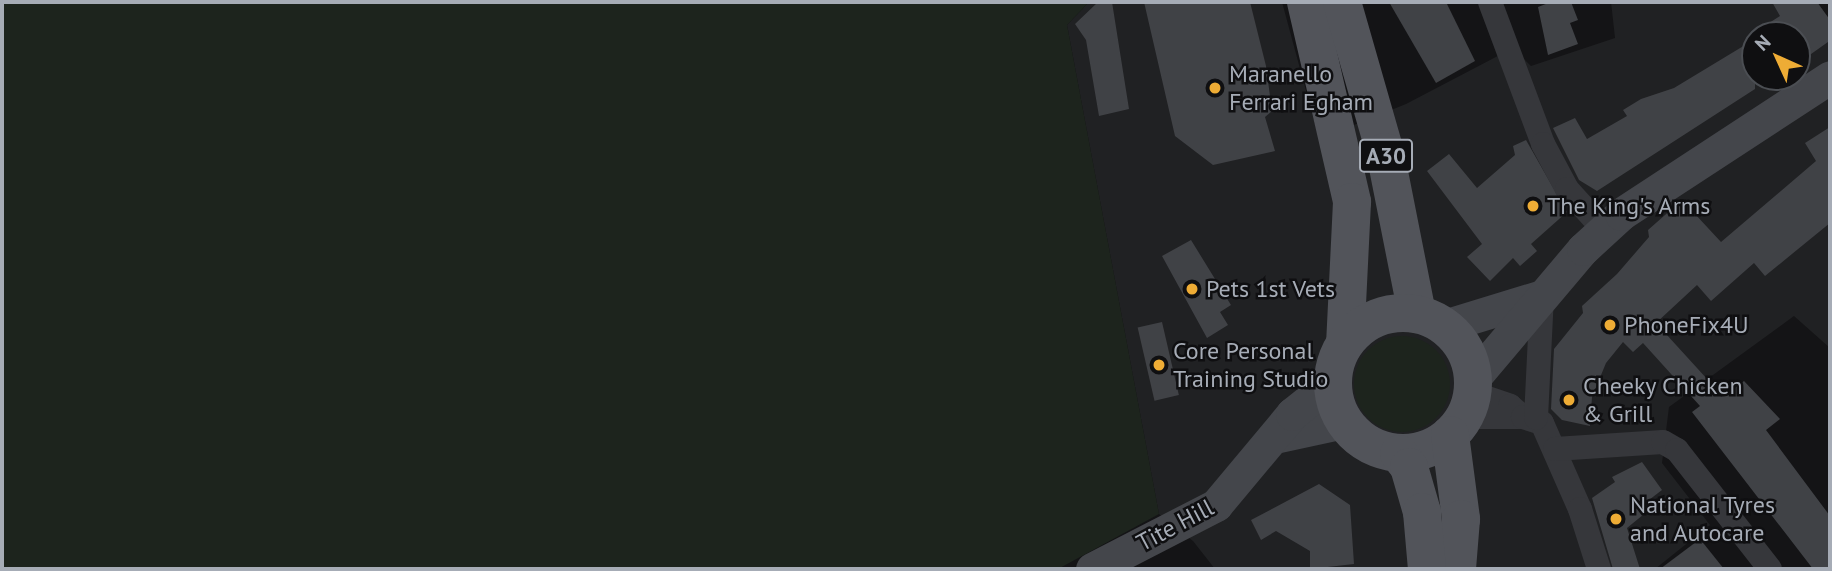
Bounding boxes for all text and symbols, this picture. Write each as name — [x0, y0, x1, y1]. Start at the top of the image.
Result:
north arrow — [1741, 21, 1811, 91]
text: N — [1750, 30, 1775, 55]
place label: Maranello Ferrari Egham — [1229, 60, 1373, 116]
marker: Maranello Ferrari Egham — [1207, 80, 1223, 96]
road number: A30 — [1358, 136, 1414, 176]
place label: The King's Arms — [1547, 192, 1711, 220]
marker: The King's Arms — [1525, 198, 1541, 214]
place label: Pets 1st Vets — [1206, 275, 1336, 303]
marker: Pets 1st Vets — [1184, 281, 1200, 297]
place label: PhoneFix4U — [1624, 311, 1749, 339]
marker: PhoneFix4U — [1602, 317, 1618, 333]
place label: Core Personal Training Studio — [1173, 337, 1328, 393]
marker: Core Personal Training Studio — [1151, 357, 1167, 373]
place label: Cheeky Chicken & Grill — [1583, 372, 1743, 428]
marker: Cheeky Chicken & Grill — [1561, 392, 1577, 408]
place label: National Tyres and Autocare — [1630, 491, 1776, 547]
street label: Tite Hill — [1132, 493, 1218, 557]
marker: National Tyres and Autocare — [1608, 511, 1624, 527]

